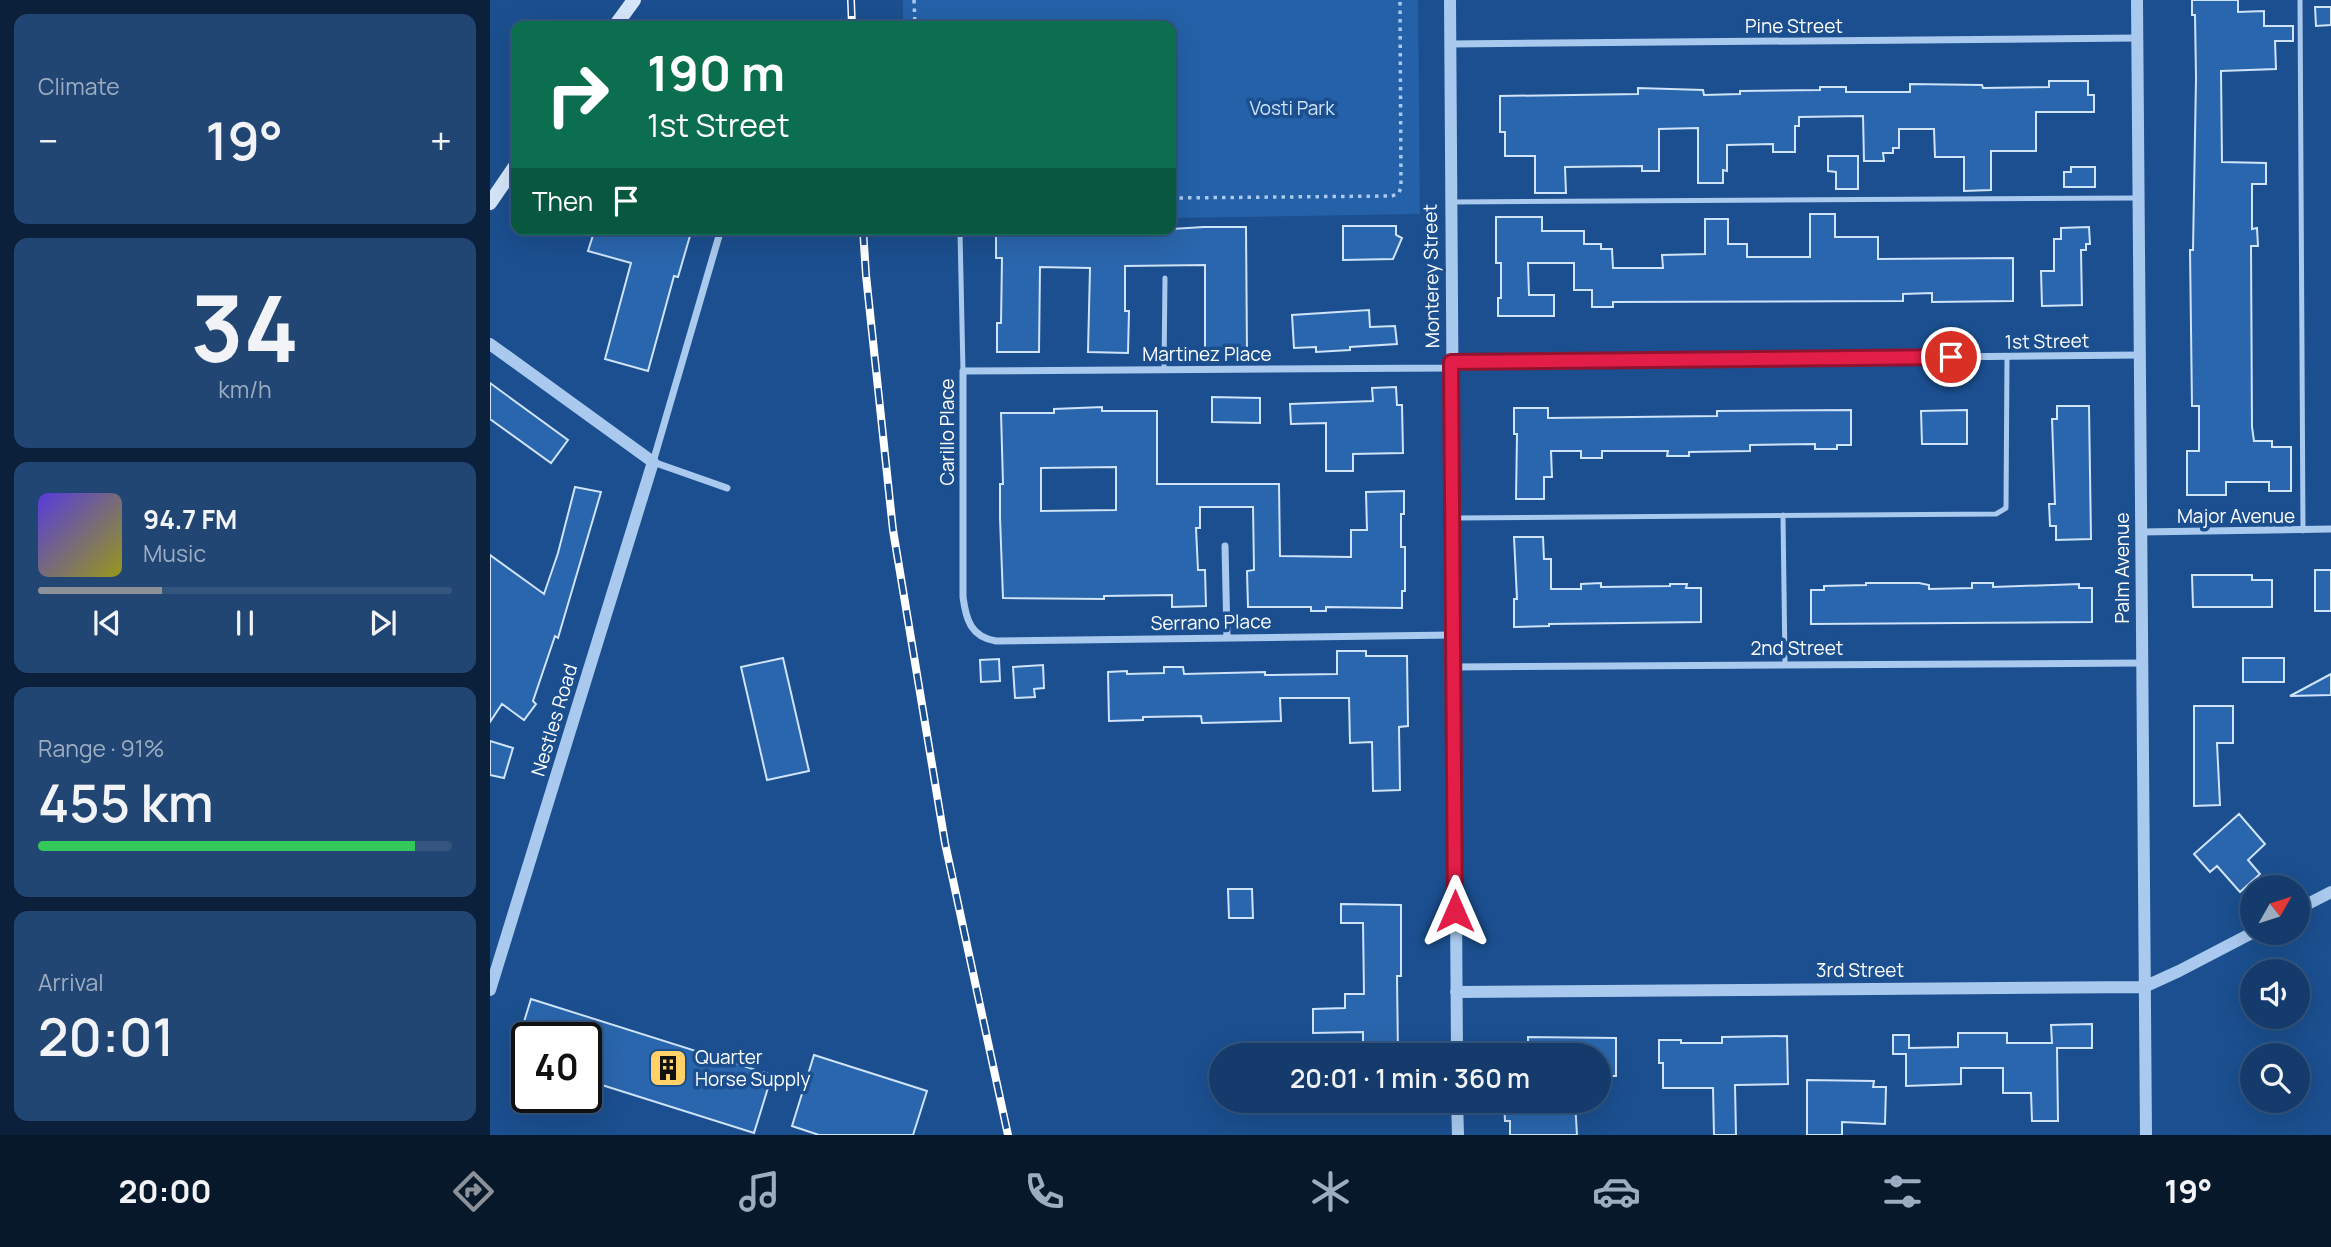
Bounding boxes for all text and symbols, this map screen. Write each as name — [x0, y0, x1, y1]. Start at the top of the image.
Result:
street label: Pine Street — [1745, 13, 1843, 39]
text: 190 m — [647, 39, 785, 106]
icon: right — [532, 49, 623, 140]
text: Climate — [38, 70, 120, 102]
park label: Vosti Park — [1249, 95, 1335, 121]
text: 1st Street — [647, 103, 789, 147]
text: 19° — [205, 105, 283, 176]
text: − — [38, 114, 59, 166]
text: + — [430, 114, 452, 166]
icon: arrive — [607, 182, 645, 220]
text: Then — [532, 183, 593, 219]
street label: Monterey Street — [1417, 204, 1445, 348]
text: 34 — [191, 265, 299, 389]
pin — [1921, 327, 1981, 387]
street label: 1st Street — [2004, 327, 2090, 355]
icon: arrive — [1932, 338, 1970, 376]
street label: Martinez Place — [1142, 341, 1272, 367]
text: km/h — [218, 373, 272, 405]
street label: Carillo Place — [934, 378, 960, 486]
text: 94.7 FM — [143, 501, 237, 537]
street label: Major Avenue — [2177, 503, 2295, 529]
street label: Palm Avenue — [2109, 513, 2135, 623]
text: Music — [143, 537, 206, 569]
icon: previous — [88, 604, 126, 642]
icon: pause — [226, 604, 264, 642]
icon: next — [364, 604, 402, 642]
street label: Serrano Place — [1150, 608, 1272, 636]
street label: 2nd Street — [1751, 635, 1843, 661]
street label: Nestles Road — [525, 661, 583, 779]
text: Range · 91% — [38, 732, 164, 764]
text: 455 km — [38, 767, 214, 838]
position arrow — [1418, 874, 1492, 948]
north arrow — [2240, 875, 2310, 945]
map controls — [2240, 875, 2310, 1113]
street label: 3rd Street — [1816, 957, 1904, 983]
button: sound — [2240, 959, 2310, 1029]
text: Arrival — [38, 966, 104, 998]
text: 20:01 — [38, 1001, 174, 1072]
speed limit sign: 40 — [511, 1022, 602, 1113]
button: search — [2240, 1043, 2310, 1113]
place label: Quarter Horse Supply — [695, 1044, 811, 1092]
building icon: Quarter Horse Supply — [647, 1047, 689, 1089]
text: 20:01 · 1 min · 360 m — [1290, 1060, 1530, 1096]
icon: directions — [449, 1167, 498, 1216]
icon: music — [735, 1167, 784, 1216]
icon: phone — [1020, 1167, 1069, 1216]
icon: climate — [1306, 1167, 1355, 1216]
icon: car — [1592, 1167, 1641, 1216]
icon: filters — [1878, 1167, 1927, 1216]
text: 20:00 — [118, 1169, 212, 1213]
text: 19° — [2164, 1169, 2213, 1213]

